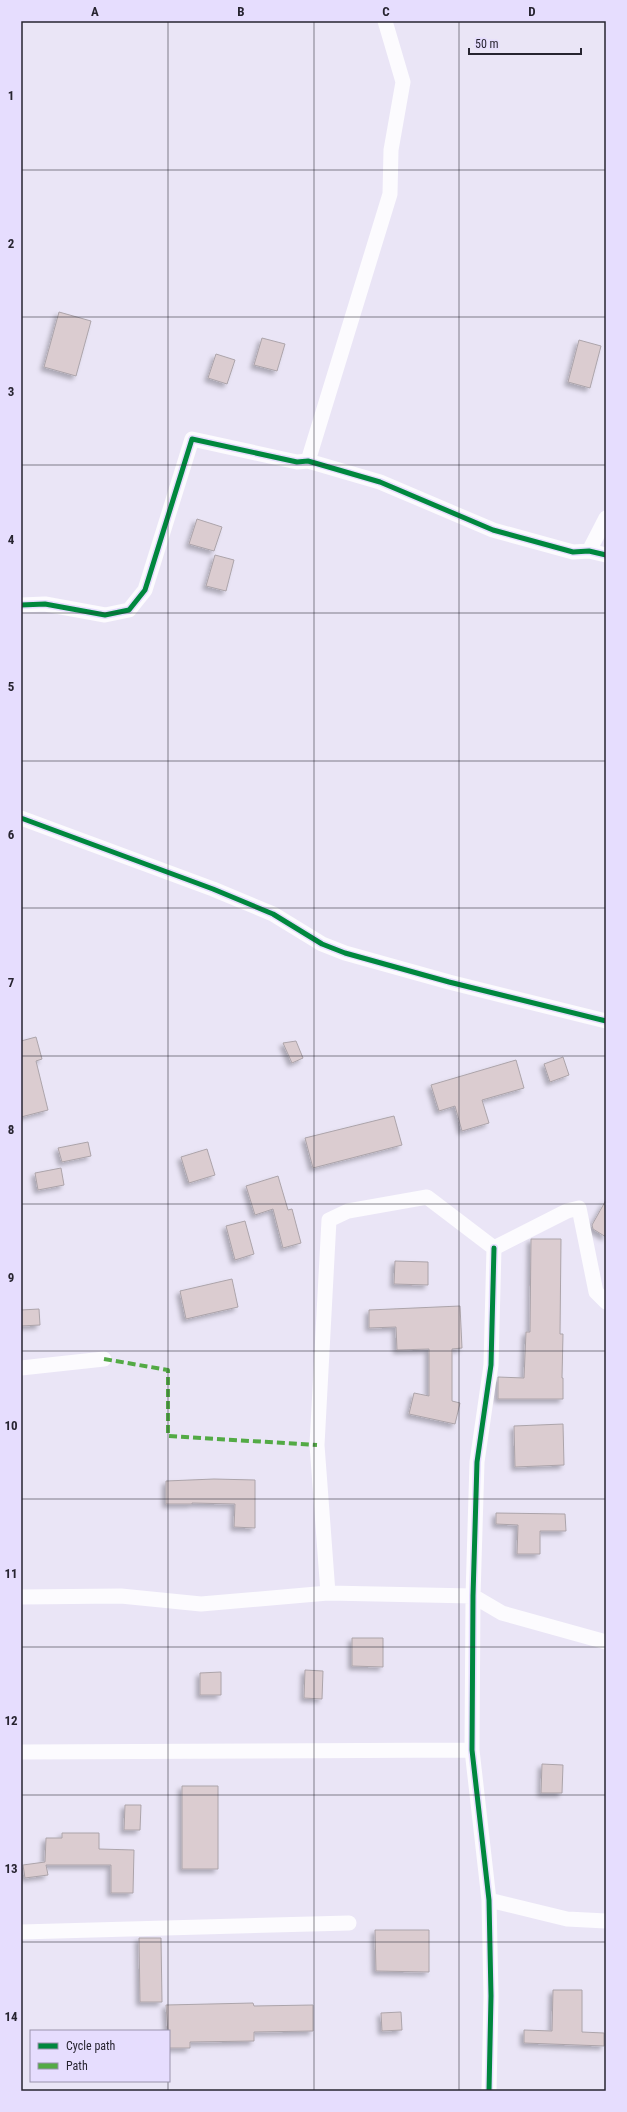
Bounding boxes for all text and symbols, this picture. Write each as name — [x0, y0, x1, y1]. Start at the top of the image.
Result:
text: A — [91, 4, 99, 19]
text: B — [237, 4, 245, 19]
text: C — [382, 4, 390, 19]
text: D — [528, 4, 536, 19]
scale bar — [469, 30, 581, 56]
text: 50 m — [475, 37, 499, 51]
text: 1 — [8, 88, 14, 103]
text: 2 — [8, 236, 15, 251]
text: 3 — [8, 384, 14, 399]
text: 4 — [8, 532, 15, 547]
text: 5 — [8, 679, 15, 694]
text: 6 — [8, 827, 15, 842]
text: 7 — [8, 975, 15, 990]
text: 8 — [8, 1122, 14, 1137]
text: 9 — [8, 1270, 14, 1285]
text: 10 — [4, 1418, 18, 1433]
text: 11 — [4, 1566, 18, 1581]
text: 12 — [4, 1713, 18, 1728]
text: 13 — [4, 1861, 18, 1876]
text: 14 — [4, 2009, 18, 2024]
legend — [30, 2030, 170, 2082]
text: Cycle path — [66, 2039, 116, 2053]
text: Path — [66, 2059, 88, 2073]

